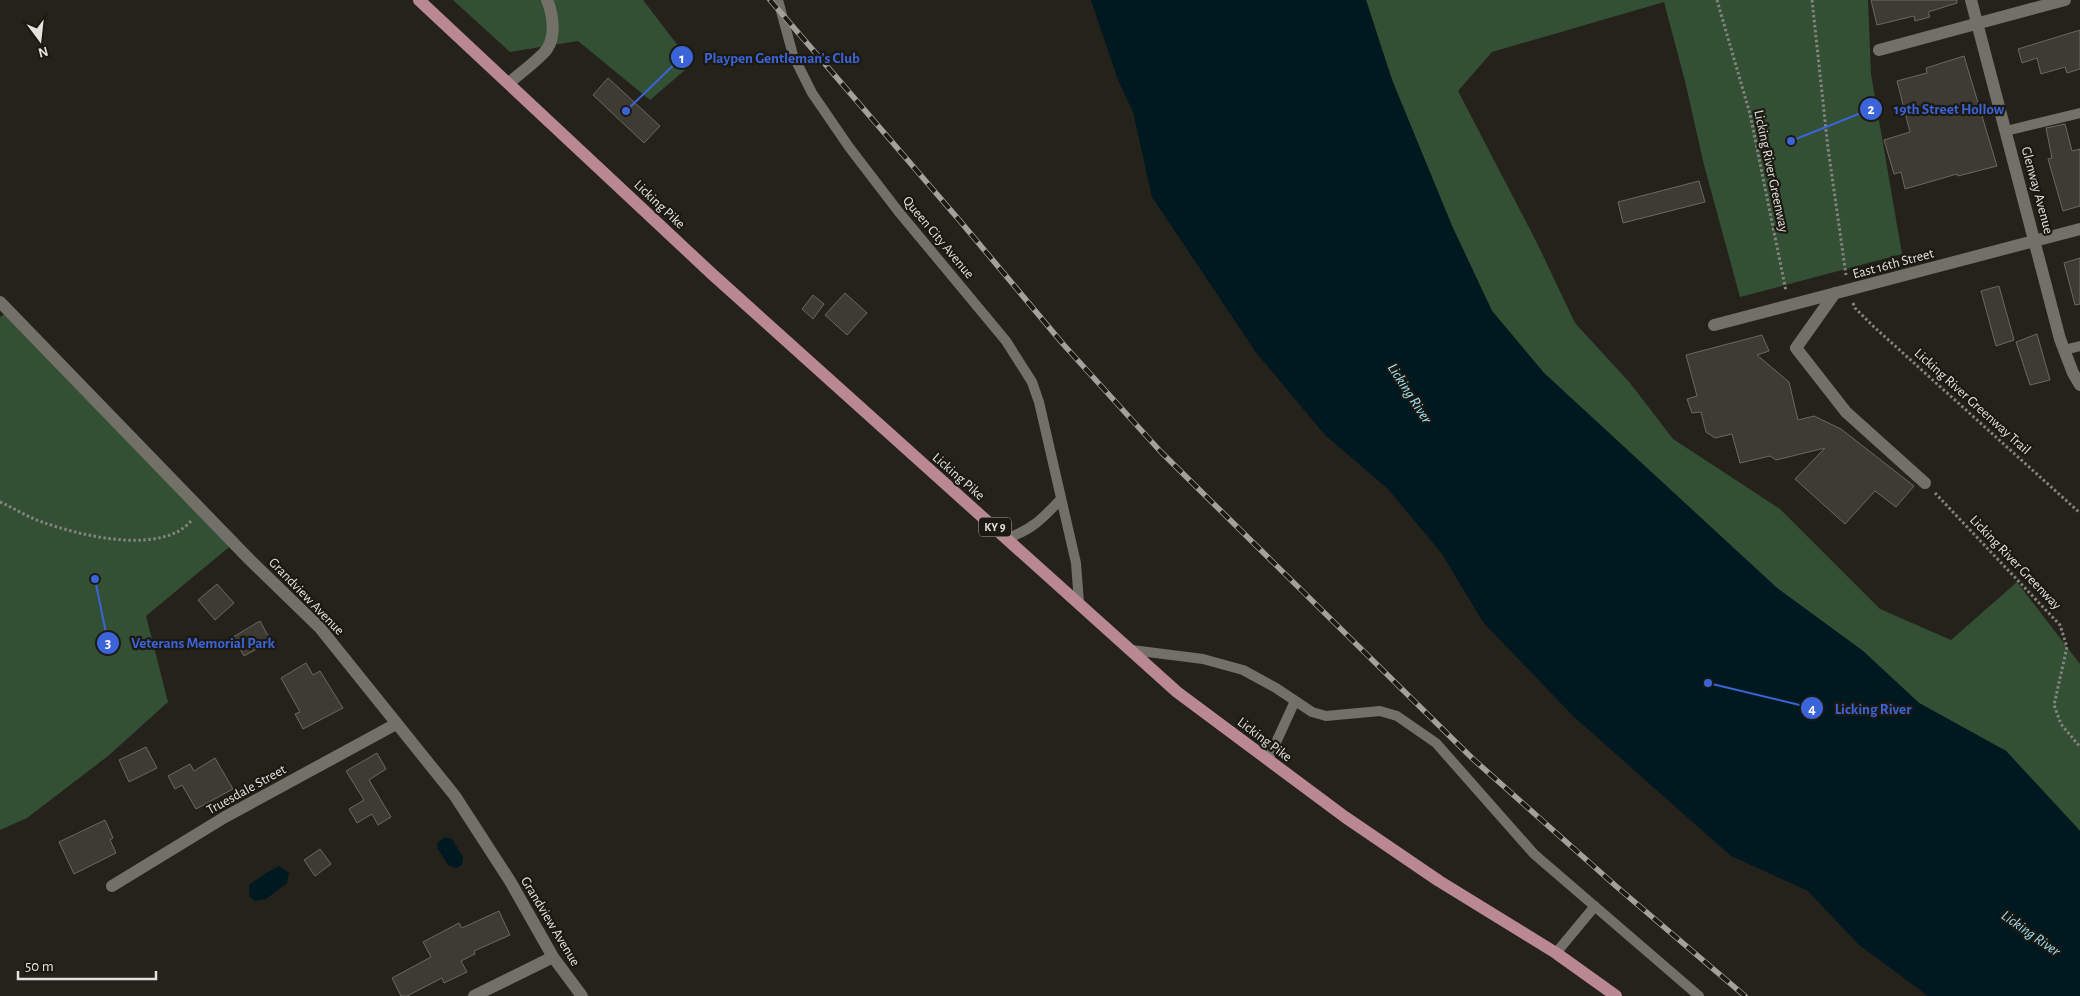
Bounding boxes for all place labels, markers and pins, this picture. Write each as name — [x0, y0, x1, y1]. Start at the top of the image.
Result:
callout: Playpen Gentleman's Club — [669, 42, 870, 72]
callout: 19th Street Hollow — [1859, 94, 2014, 124]
callout: Veterans Memorial Park — [96, 628, 285, 658]
callout: Licking River — [1800, 693, 1922, 723]

